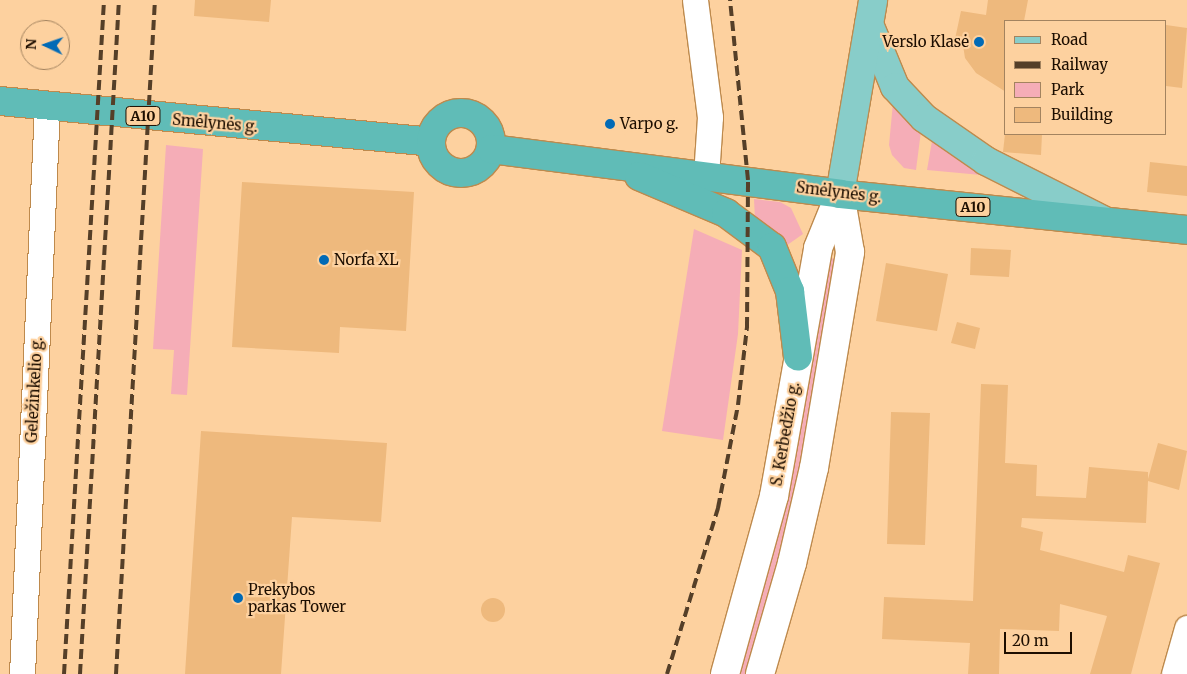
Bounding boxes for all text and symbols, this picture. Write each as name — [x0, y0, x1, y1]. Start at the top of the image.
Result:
north arrow — [20, 20, 70, 70]
legend — [1004, 20, 1167, 135]
text: Road — [1051, 30, 1087, 49]
place label: Verslo Klasė — [882, 33, 969, 51]
marker: Verslo Klasė — [973, 36, 985, 48]
text: N — [22, 38, 40, 50]
text: Railway — [1051, 55, 1108, 74]
text: Park — [1051, 80, 1084, 99]
road number: A10 — [124, 104, 162, 128]
text: Building — [1051, 105, 1113, 124]
street label: Smėlynės g. — [171, 110, 259, 136]
place label: Varpo g. — [620, 115, 679, 133]
marker: Varpo g. — [604, 118, 616, 130]
street label: Smėlynės g. — [795, 178, 883, 206]
road number: A10 — [954, 196, 992, 218]
place label: Norfa XL — [334, 251, 398, 269]
marker: Norfa XL — [318, 254, 330, 266]
street label: Geležinkelio g. — [22, 337, 46, 443]
street label: S. Kerbedžio g. — [767, 381, 803, 487]
place label: Prekybos parkas Tower — [248, 580, 346, 615]
marker: Prekybos parkas Tower — [232, 592, 244, 604]
scale bar — [1007, 622, 1074, 654]
text: 20 m — [1012, 631, 1049, 650]

